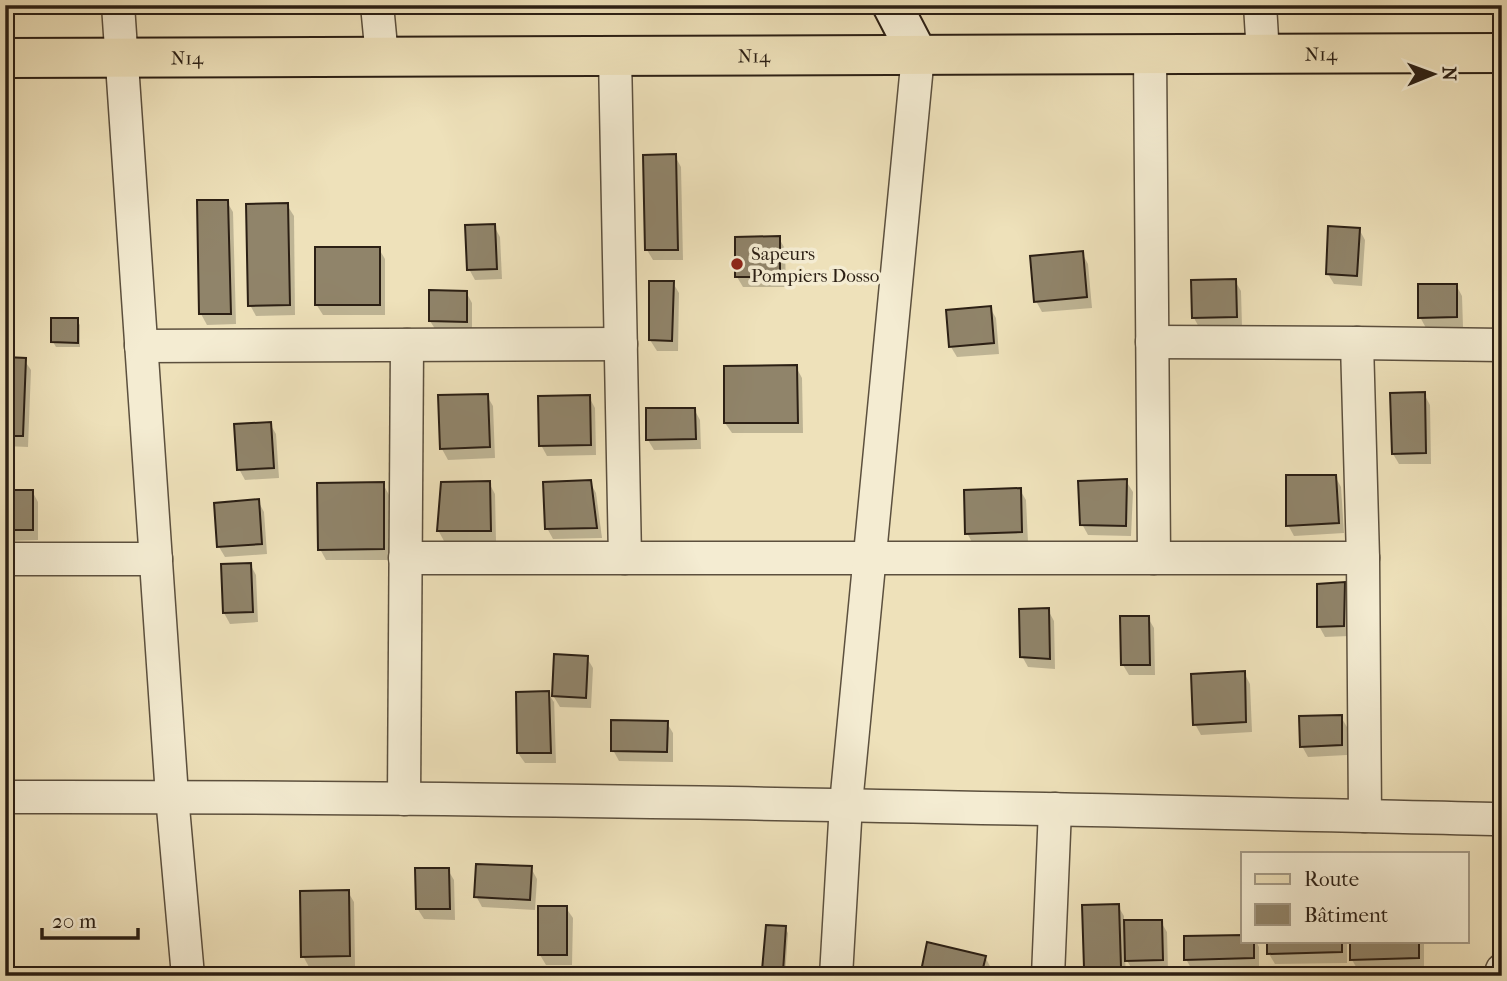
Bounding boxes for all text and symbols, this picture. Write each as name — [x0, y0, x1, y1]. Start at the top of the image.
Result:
north arrow — [1398, 38, 1468, 108]
street label: N14 — [1305, 44, 1338, 66]
street label: N14 — [738, 45, 771, 68]
street label: N14 — [171, 47, 204, 69]
text: N — [1438, 66, 1460, 82]
place label: Sapeurs Pompiers Dosso — [751, 243, 880, 287]
marker: Sapeurs Pompiers Dosso — [729, 256, 745, 272]
legend — [1241, 852, 1468, 942]
text: Route — [1304, 867, 1359, 891]
scale bar — [42, 897, 138, 941]
text: Bâtiment — [1304, 903, 1389, 927]
text: 20 m — [52, 909, 97, 933]

